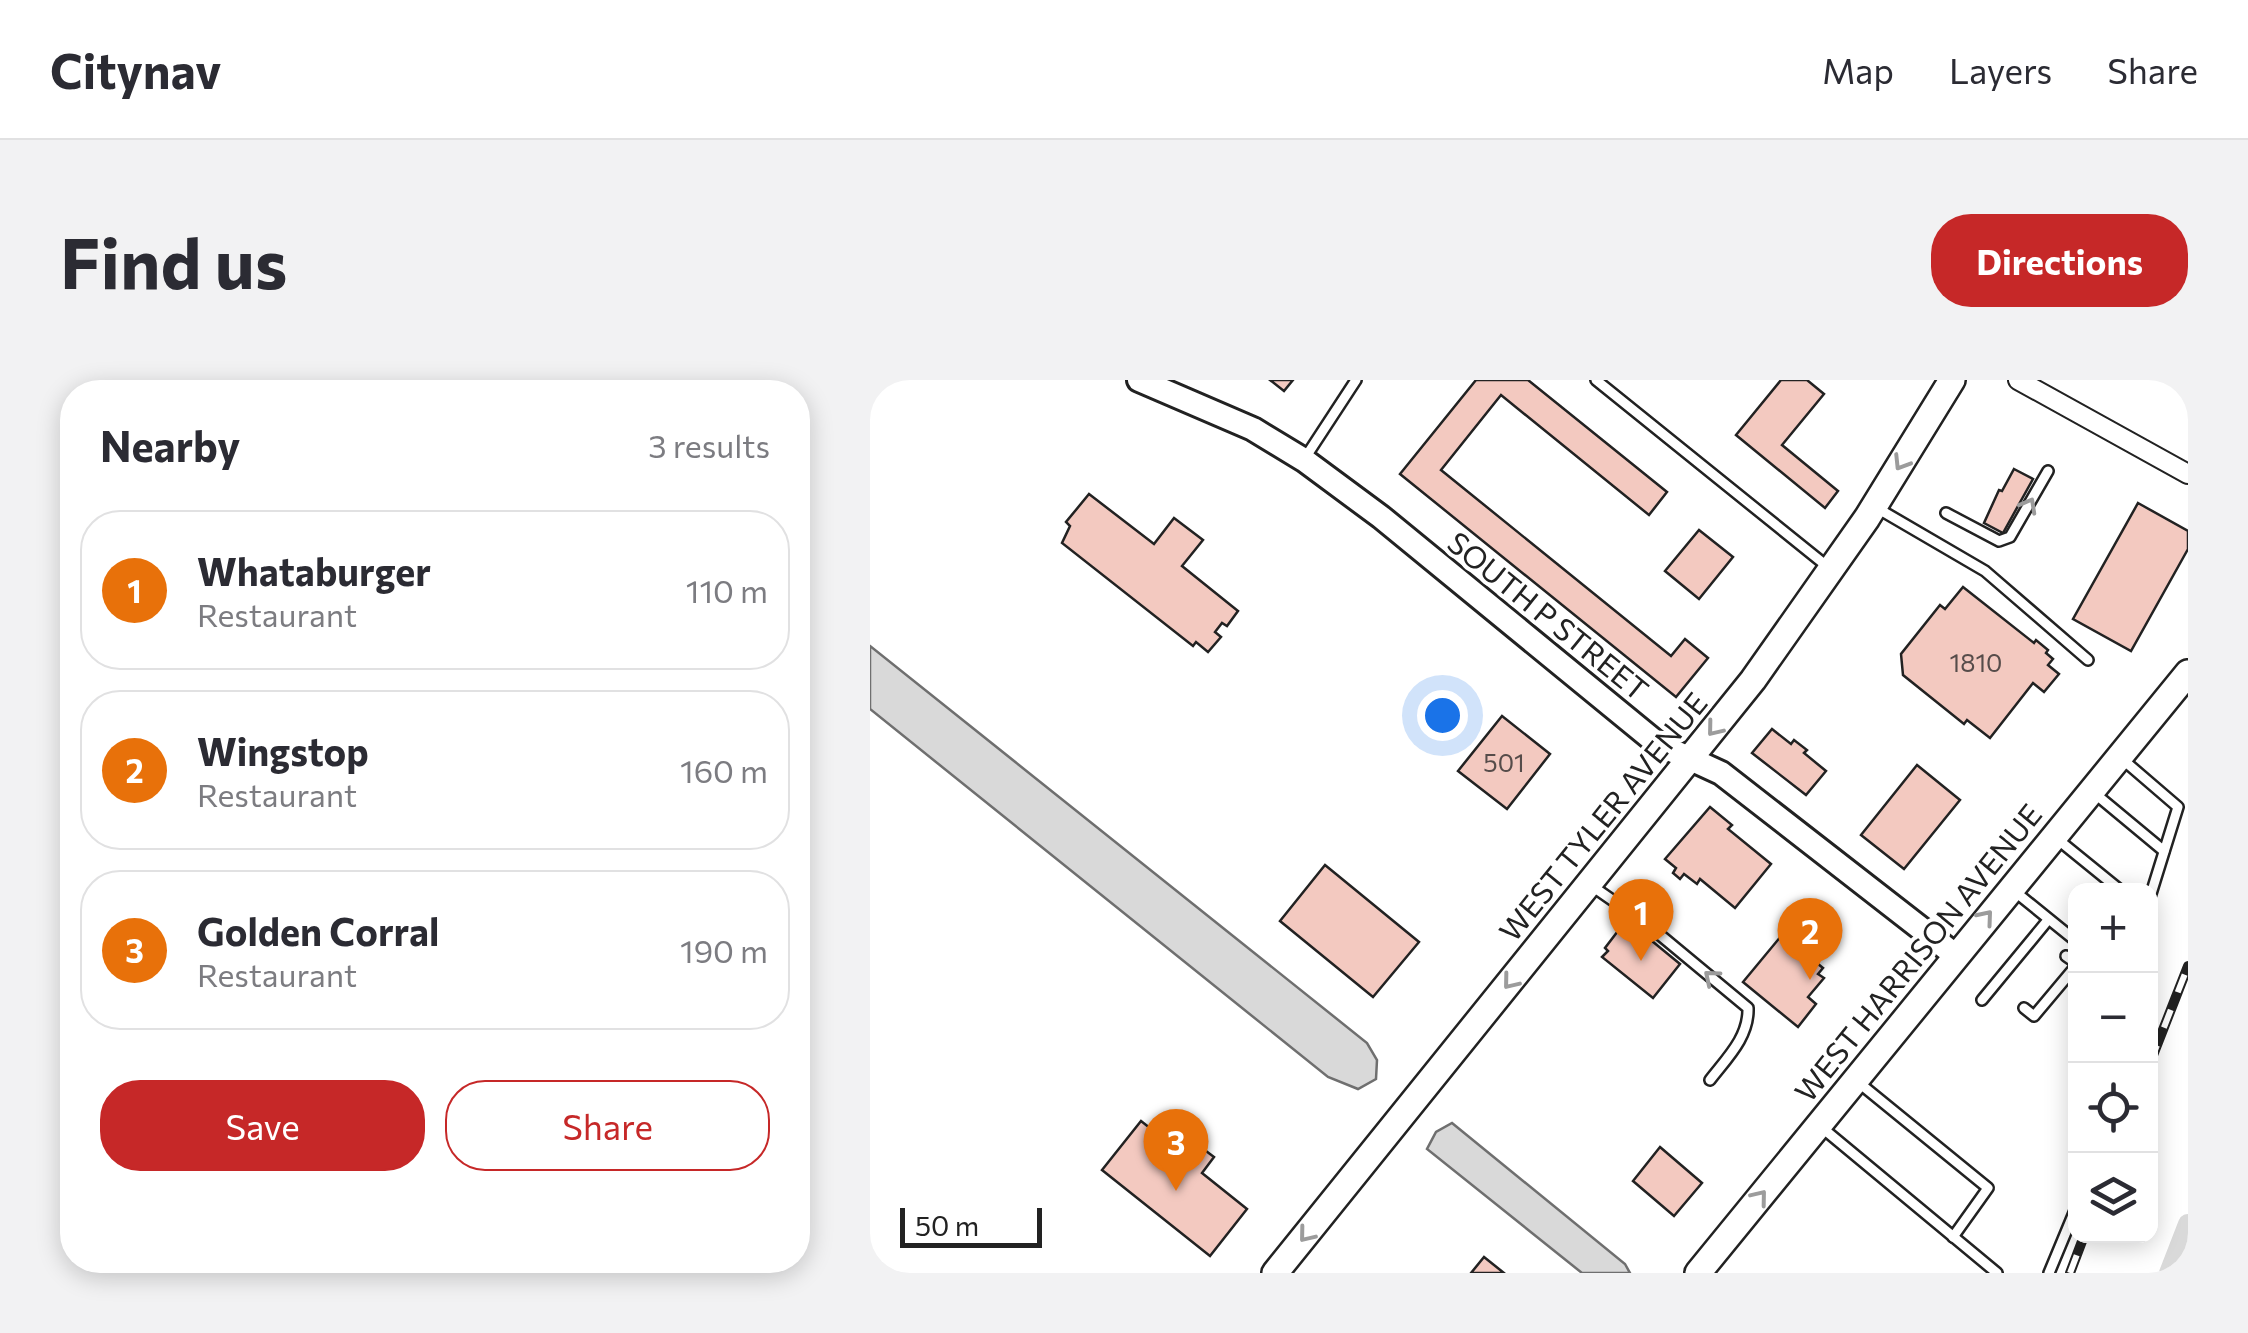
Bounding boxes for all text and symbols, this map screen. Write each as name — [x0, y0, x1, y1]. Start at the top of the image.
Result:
text: Citynav — [50, 40, 221, 99]
text: Map — [1822, 48, 1894, 91]
text: Layers — [1949, 48, 2052, 91]
text: Share — [2107, 48, 2198, 91]
button: Directions — [1931, 214, 2188, 307]
text: Find us — [60, 218, 287, 303]
text: Nearby — [100, 419, 240, 471]
text: 3 results — [648, 425, 770, 465]
one-way arrow — [1894, 452, 1913, 470]
one-way arrow — [2017, 498, 2037, 516]
street label: SOUTH P STREET — [1441, 523, 1657, 707]
text: Whataburger — [197, 547, 431, 594]
text: 1 — [127, 570, 142, 610]
text: 110 m — [686, 570, 768, 610]
text: Restaurant — [197, 594, 357, 634]
house number: 1810 — [1950, 647, 2002, 677]
street label: WEST TYLER AVENUE — [1490, 684, 1714, 948]
your location — [1417, 690, 1468, 741]
one-way arrow — [1708, 717, 1726, 735]
text: Wingstop — [197, 727, 369, 774]
house number: 501 — [1483, 747, 1525, 777]
text: 2 — [125, 750, 144, 790]
text: 160 m — [680, 750, 768, 790]
text: Restaurant — [197, 774, 357, 814]
street label: WEST HARRISON AVENUE — [1786, 796, 2048, 1108]
pin: 1 — [1608, 878, 1674, 961]
map controls — [2068, 883, 2158, 1243]
button: + — [2068, 883, 2158, 973]
pin: 2 — [1778, 898, 1842, 980]
text: Golden Corral — [197, 907, 439, 954]
one-way arrow — [1974, 911, 1992, 929]
text: 3 — [125, 930, 144, 970]
text: 190 m — [680, 930, 768, 970]
text: Restaurant — [197, 954, 357, 994]
one-way arrow — [1504, 970, 1522, 988]
one-way arrow — [1705, 970, 1723, 988]
button: − — [2068, 973, 2158, 1063]
button: locate — [2068, 1063, 2158, 1153]
button: Save — [100, 1080, 425, 1171]
button: Share — [445, 1080, 770, 1171]
pin: 3 — [1144, 1108, 1208, 1191]
button: layers — [2068, 1153, 2158, 1243]
one-way arrow — [1748, 1190, 1766, 1208]
scale bar — [900, 1203, 1042, 1248]
text: 50 m — [915, 1208, 979, 1242]
one-way arrow — [1300, 1223, 1318, 1241]

